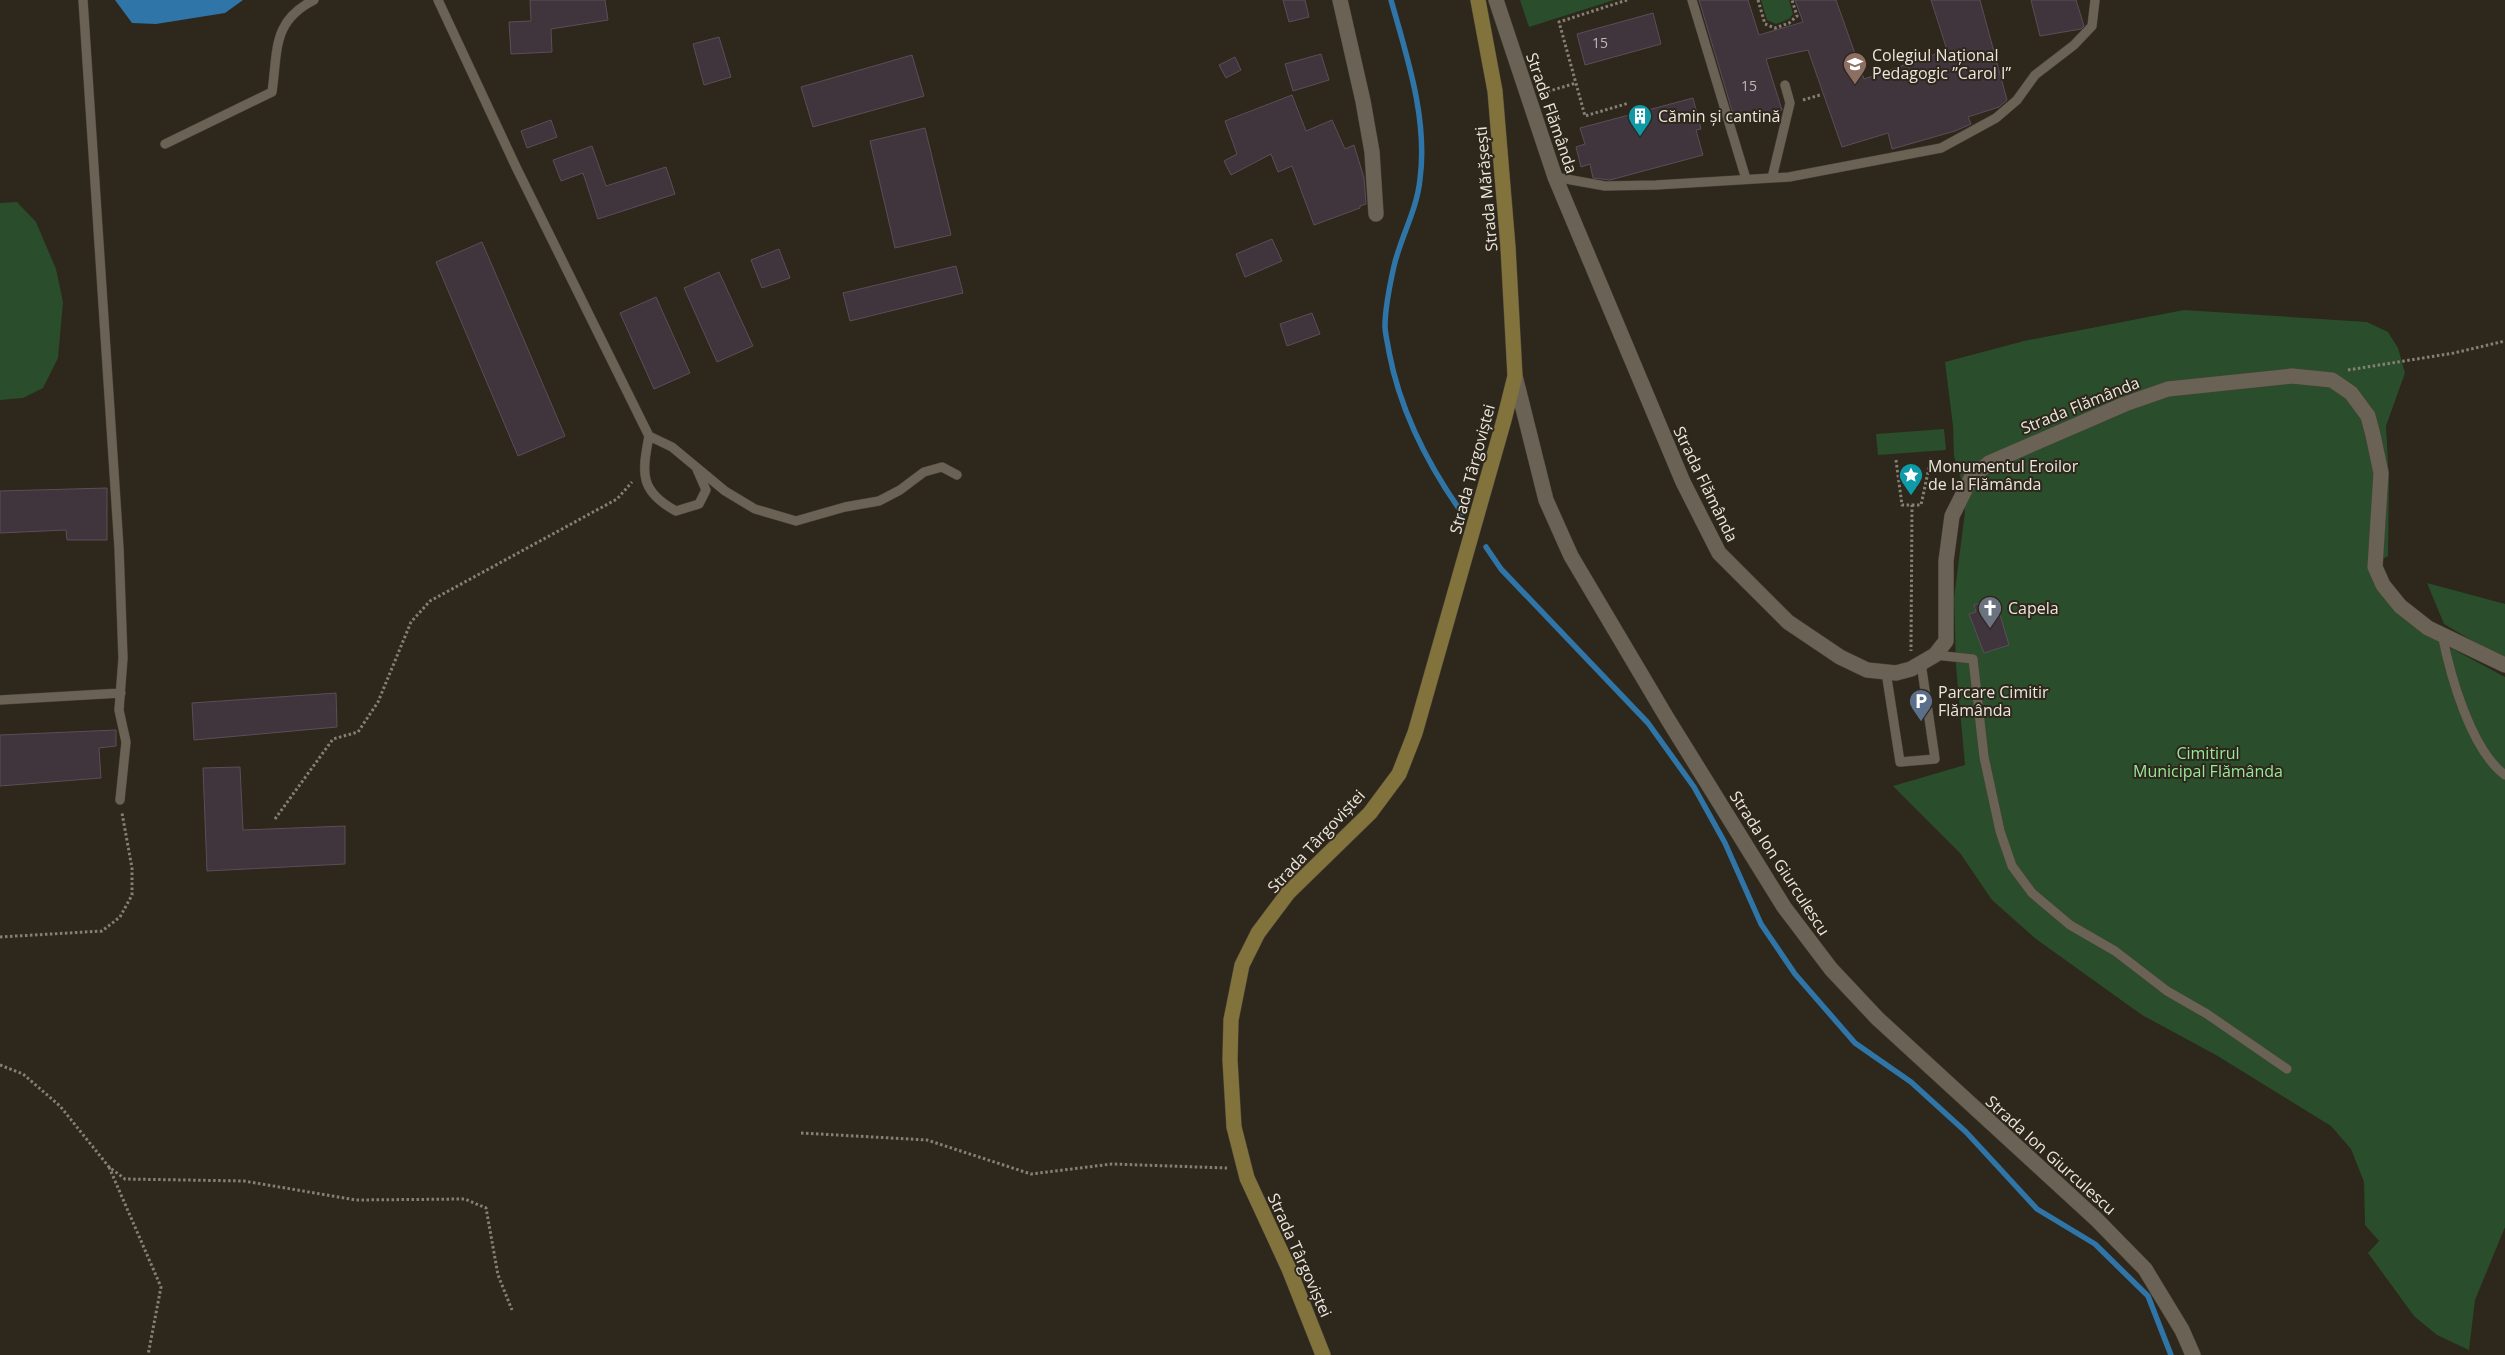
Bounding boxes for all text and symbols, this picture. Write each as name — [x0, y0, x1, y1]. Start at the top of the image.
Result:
house number: 15 — [1592, 33, 1608, 52]
place label: Colegiul Național Pedagogic ”Carol I” — [1872, 44, 2012, 84]
street label: Strada Flămânda — [1521, 50, 1583, 176]
school or university icon: Colegiul Național Pedagogic ”Carol I” — [1842, 51, 1868, 85]
house number: 15 — [1741, 76, 1757, 95]
building icon: Cămin și cantină — [1627, 103, 1653, 137]
place label: Cămin și cantină — [1658, 105, 1780, 127]
street label: Strada Mărășești — [1470, 126, 1502, 252]
street label: Strada Flămânda — [2017, 371, 2143, 439]
street label: Strada Târgoviștei — [1444, 402, 1500, 536]
street label: Strada Flămânda — [1668, 422, 1744, 546]
place label: Monumentul Eroilor de la Flămânda — [1928, 455, 2079, 495]
place icon: Monumentul Eroilor de la Flămânda — [1898, 462, 1924, 496]
church icon: Capela — [1977, 595, 2003, 629]
place label: Capela — [2008, 597, 2059, 619]
place label: Parcare Cimitir Flămânda — [1938, 681, 2049, 721]
parking icon: Parcare Cimitir Flămânda — [1908, 688, 1934, 722]
park label: Cimitirul Municipal Flămânda — [2133, 742, 2283, 782]
street label: Strada Târgoviștei — [1262, 785, 1370, 897]
street label: Strada Ion Giurculescu — [1725, 786, 1835, 940]
street label: Strada Ion Giurculescu — [1981, 1090, 2121, 1220]
street label: Strada Târgoviștei — [1263, 1189, 1337, 1321]

